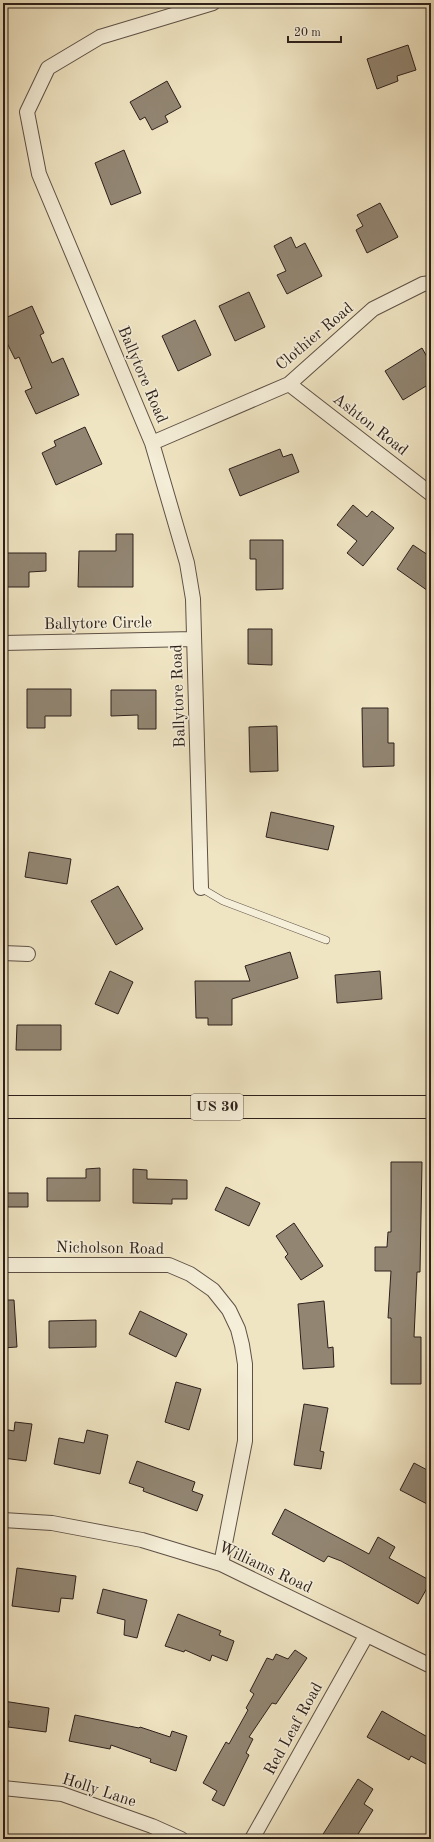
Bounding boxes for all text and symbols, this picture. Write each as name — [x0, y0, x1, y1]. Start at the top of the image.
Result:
scale bar — [288, 18, 341, 44]
text: 20 m — [294, 27, 321, 39]
street label: Clothier Road — [273, 300, 357, 374]
street label: Ballytore Road — [114, 324, 170, 426]
street label: Ashton Road — [330, 391, 410, 459]
street label: Ballytore Circle — [44, 615, 152, 633]
street label: Ballytore Road — [169, 644, 189, 748]
road number: US 30 — [191, 1094, 243, 1120]
street label: Nicholson Road — [56, 1240, 164, 1258]
street label: Williams Road — [216, 1539, 314, 1597]
street label: Red Leaf Road — [262, 1680, 326, 1778]
street label: Holly Lane — [60, 1772, 138, 1810]

